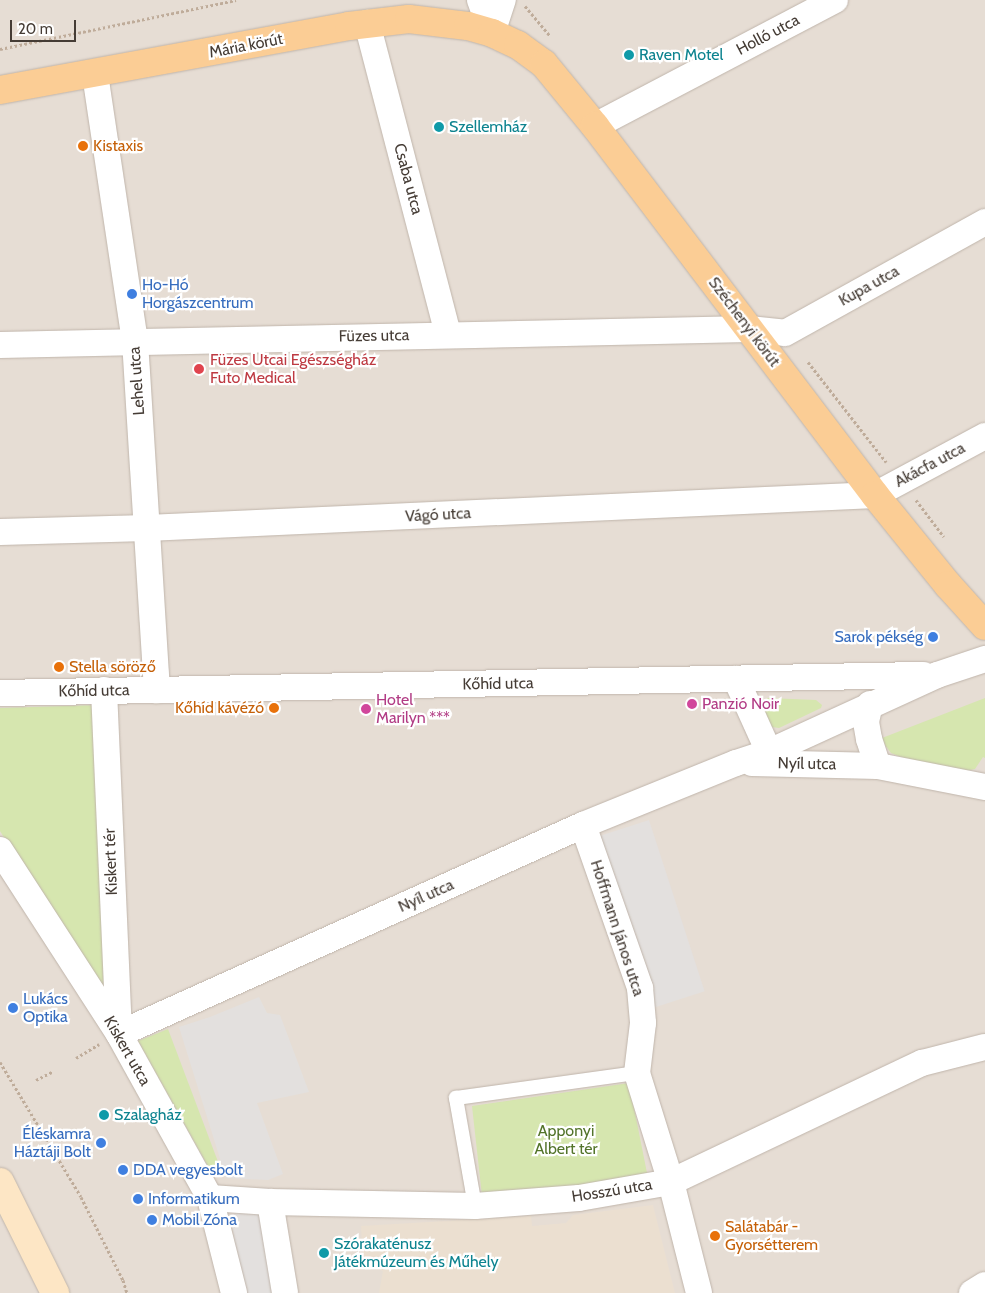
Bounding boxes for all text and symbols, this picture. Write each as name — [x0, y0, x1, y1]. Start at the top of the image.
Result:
scale bar — [12, 10, 79, 42]
street label: Holló utca — [733, 10, 803, 60]
text: 20 m — [18, 20, 53, 38]
street label: Mária körút — [207, 29, 285, 63]
place label: Raven Motel — [639, 45, 723, 65]
marker: Raven Motel — [623, 49, 635, 61]
place label: Szellemház — [449, 117, 527, 137]
marker: Szellemház — [433, 121, 445, 133]
place label: Kistaxis — [93, 136, 143, 156]
marker: Kistaxis — [77, 140, 89, 152]
street label: Csaba utca — [389, 141, 427, 217]
street label: Kupa utca — [836, 262, 902, 310]
street label: Széchenyi körút — [704, 273, 784, 371]
place label: Ho-Hó Horgászcentrum — [142, 275, 253, 313]
marker: Ho-Hó Horgászcentrum — [126, 288, 138, 300]
street label: Füzes utca — [339, 326, 409, 346]
street label: Lehel utca — [125, 346, 149, 416]
place label: Füzes Utcai Egészségház Futo Medical — [210, 350, 376, 388]
marker: Füzes Utcai Egészségház Futo Medical — [192, 362, 206, 376]
street label: Akácfa utca — [891, 438, 969, 492]
street label: Vágó utca — [405, 504, 471, 526]
place label: Sarok pékség — [835, 627, 923, 647]
marker: Sarok pékség — [927, 631, 939, 643]
place label: Stella söröző — [69, 657, 156, 677]
marker: Stella söröző — [53, 661, 65, 673]
street label: Kőhíd utca — [462, 674, 534, 694]
street label: Kőhíd utca — [58, 681, 130, 701]
place label: Hotel Marilyn *** — [376, 690, 450, 728]
place label: Panzió Noir — [702, 694, 779, 714]
place label: Kőhíd kávézó — [175, 698, 264, 718]
marker: Panzió Noir — [686, 698, 698, 710]
marker: Kőhíd kávézó — [268, 702, 280, 714]
marker: Hotel Marilyn *** — [360, 703, 372, 715]
street label: Nyíl utca — [778, 754, 836, 774]
street label: Kiskert tér — [100, 828, 122, 896]
street label: Hoffmann János utca — [586, 858, 648, 998]
street label: Nyíl utca — [395, 875, 457, 917]
place label: Lukács Optika — [23, 989, 68, 1027]
marker: Lukács Optika — [7, 1002, 19, 1014]
street label: Kiskert utca — [99, 1013, 155, 1089]
place label: Szalagház — [114, 1105, 182, 1125]
marker: Szalagház — [98, 1109, 110, 1121]
park label: Apponyi Albert tér — [534, 1121, 598, 1159]
place label: Éléskamra Háztáji Bolt — [14, 1124, 91, 1162]
marker: Éléskamra Háztáji Bolt — [95, 1137, 107, 1149]
place label: DDA vegyesbolt — [133, 1160, 243, 1180]
marker: DDA vegyesbolt — [117, 1164, 129, 1176]
street label: Hosszú utca — [570, 1175, 654, 1207]
place label: Informatikum — [148, 1189, 240, 1209]
marker: Informatikum — [132, 1193, 144, 1205]
place label: Mobil Zóna — [162, 1210, 237, 1230]
marker: Mobil Zóna — [146, 1214, 158, 1226]
place label: Salátabár - Gyorsétterem — [725, 1217, 818, 1255]
marker: Salátabár - Gyorsétterem — [709, 1230, 721, 1242]
place label: Szórakaténusz Játékmúzeum és Műhely — [334, 1234, 499, 1272]
marker: Szórakaténusz Játékmúzeum és Műhely — [318, 1247, 330, 1259]

